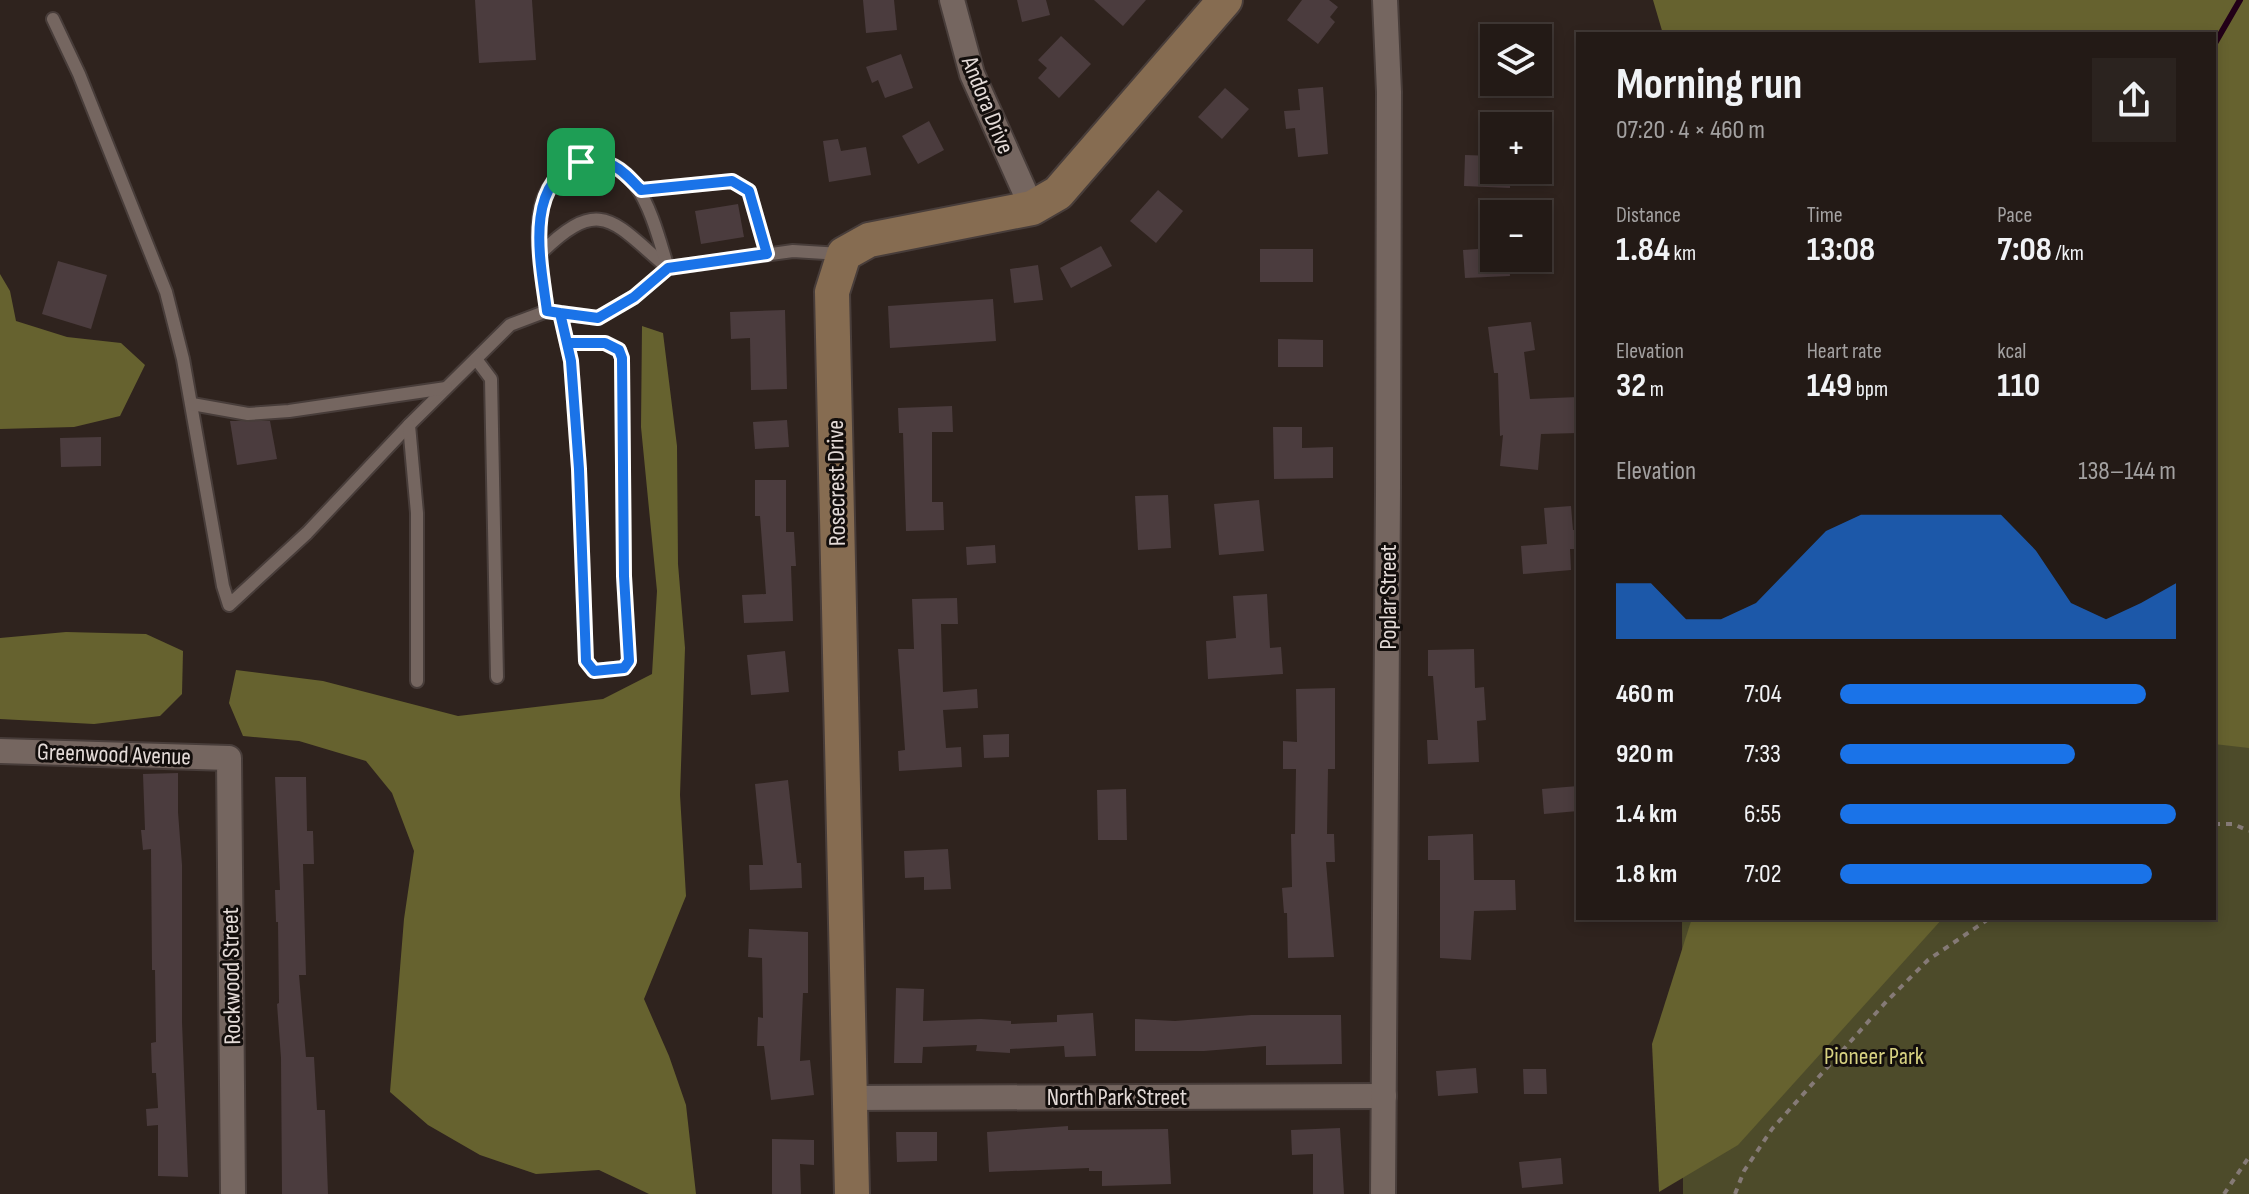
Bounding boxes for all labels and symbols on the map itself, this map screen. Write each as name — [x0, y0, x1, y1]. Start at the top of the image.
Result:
street label: Andora Drive — [955, 51, 1020, 158]
pin — [547, 128, 615, 196]
street label: Rosecrest Drive — [821, 420, 852, 546]
street label: Poplar Street — [1374, 544, 1403, 650]
street label: Greenwood Avenue — [37, 737, 191, 772]
street label: Rockwood Street — [216, 907, 247, 1045]
park label: Pioneer Park — [1824, 1042, 1924, 1071]
street label: North Park Street — [1047, 1083, 1187, 1112]

